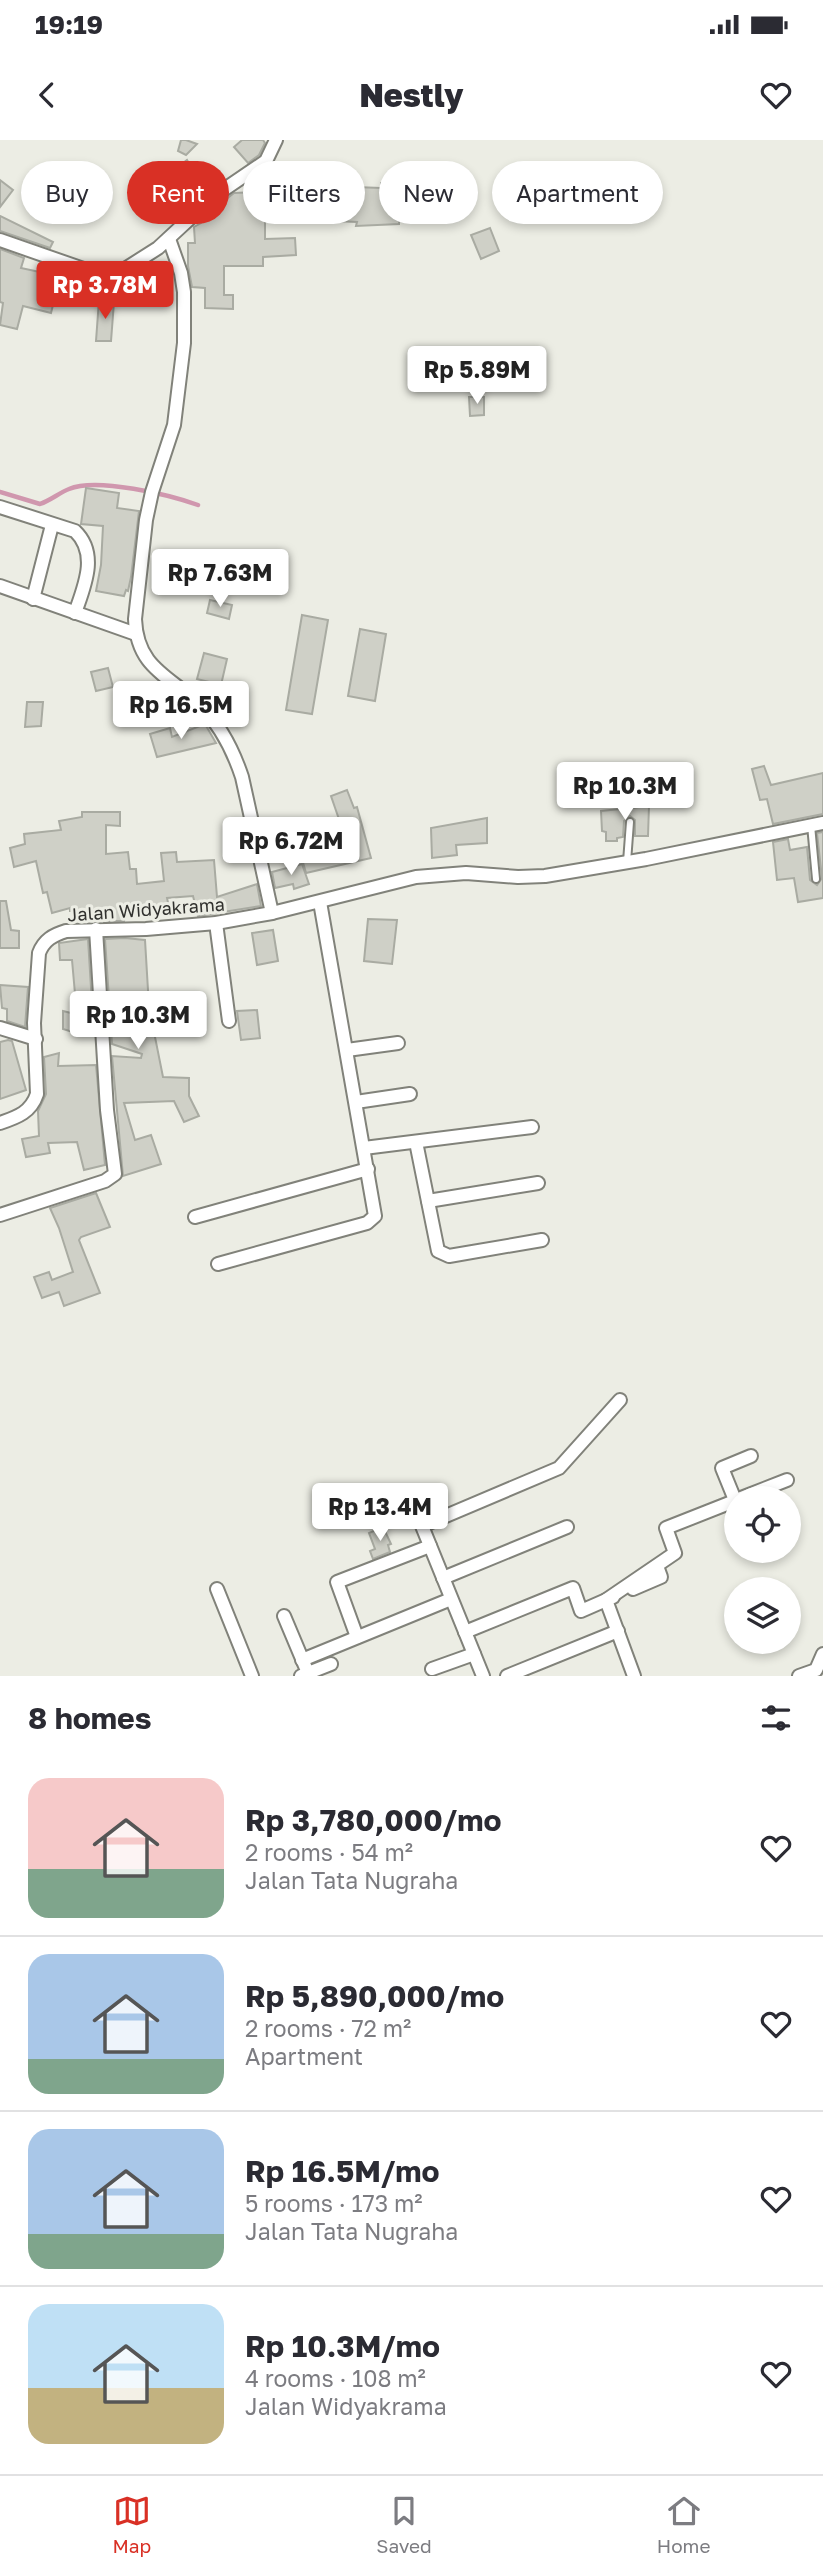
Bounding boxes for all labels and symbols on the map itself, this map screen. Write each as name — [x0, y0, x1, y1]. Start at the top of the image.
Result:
pin: Rp 3.78M — [33, 262, 177, 321]
pin: Rp 5.89M — [405, 346, 549, 406]
pin: Rp 7.63M — [148, 550, 292, 609]
pin: Rp 16.5M — [109, 682, 253, 741]
pin: Rp 10.3M — [553, 762, 697, 822]
pin: Rp 6.72M — [219, 818, 363, 877]
street label: Jalan Widyakrama — [67, 893, 225, 925]
pin: Rp 10.3M — [66, 992, 210, 1051]
pin: Rp 13.4M — [308, 1484, 452, 1543]

